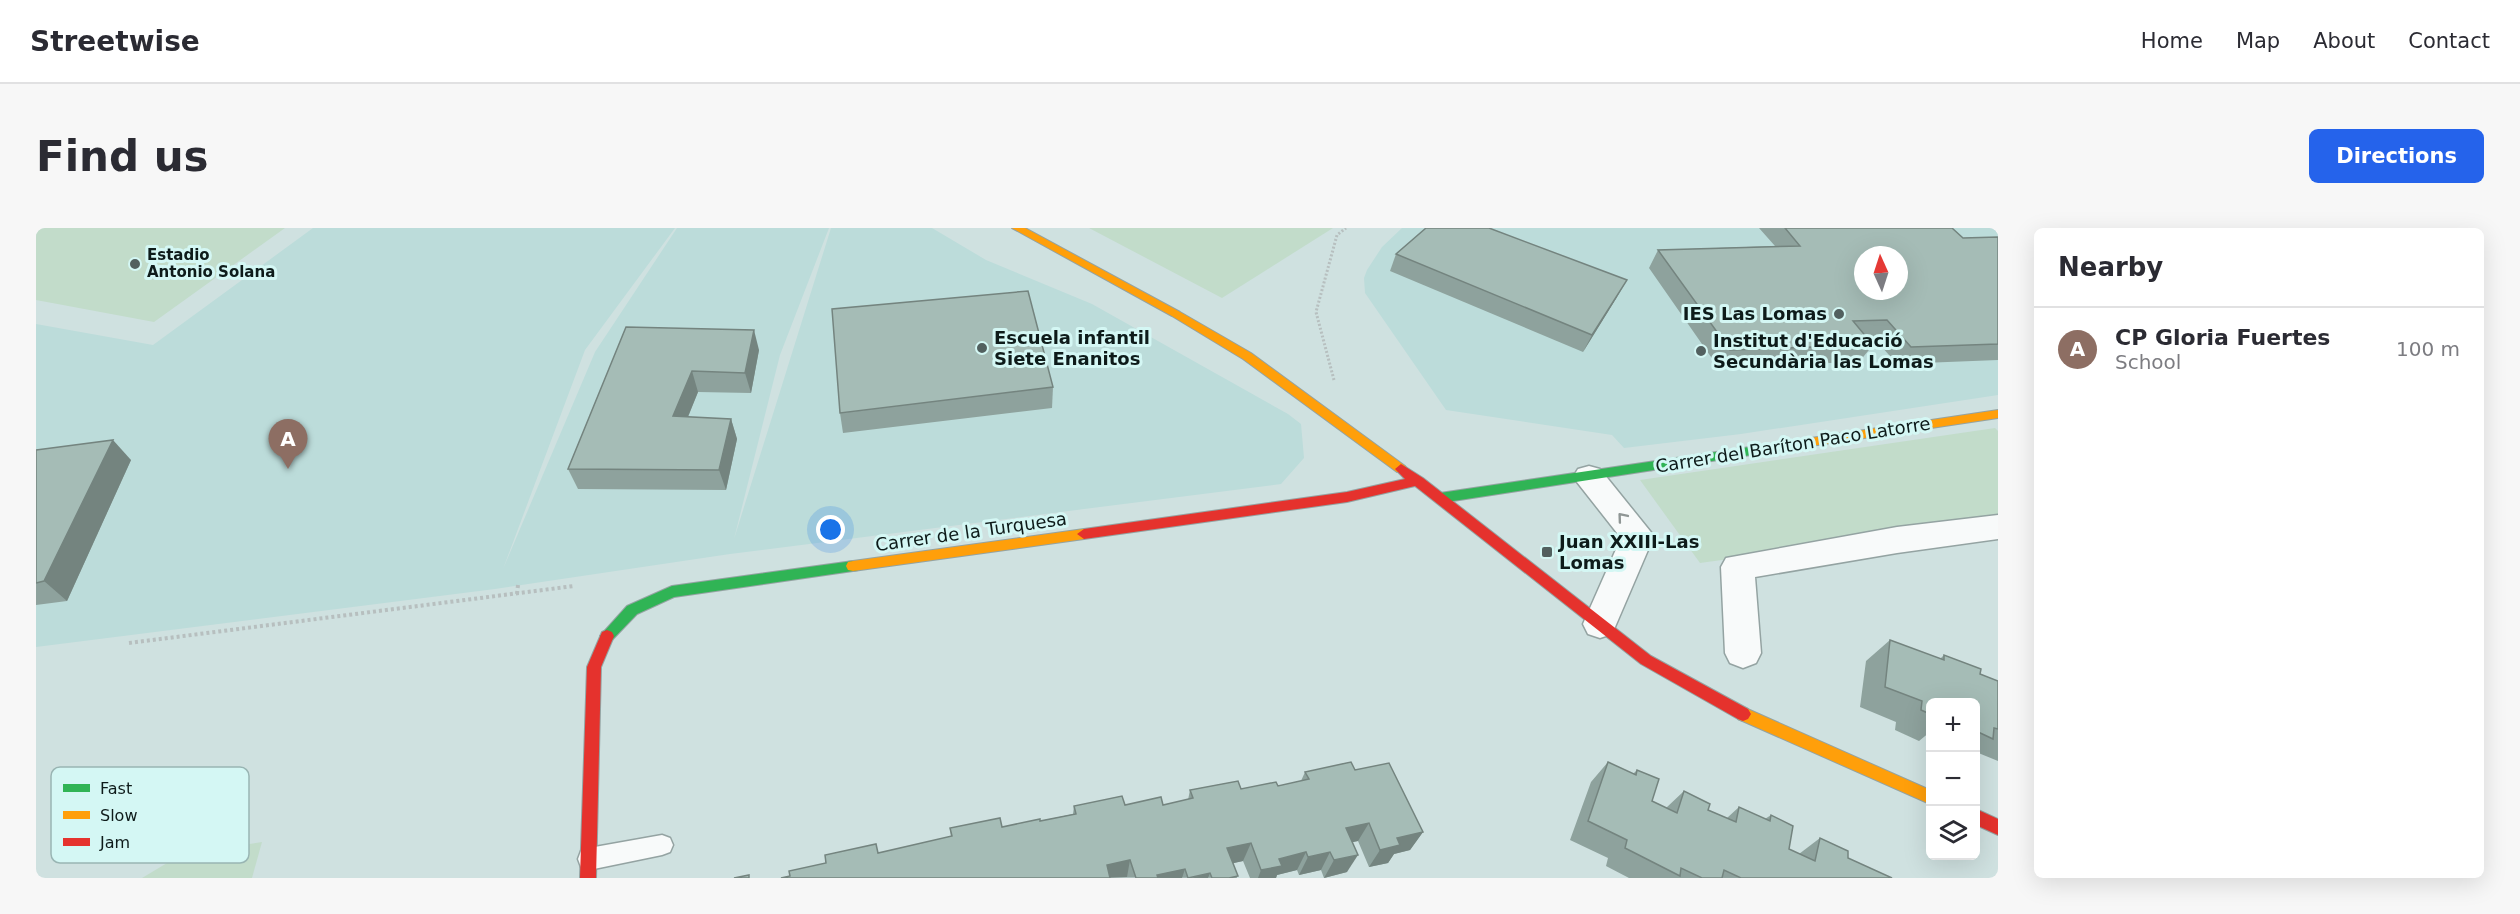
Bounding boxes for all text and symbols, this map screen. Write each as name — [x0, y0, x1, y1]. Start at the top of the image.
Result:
text: Streetwise — [30, 25, 200, 58]
text: Home — [2141, 29, 2203, 53]
text: Map — [2236, 29, 2280, 53]
text: About — [2313, 29, 2375, 53]
text: Contact — [2408, 29, 2490, 53]
button: Directions — [2309, 129, 2484, 183]
text: Find us — [36, 132, 209, 181]
place label: Estadio Antonio Solana — [147, 246, 275, 281]
north arrow — [1854, 246, 1908, 300]
text: Nearby — [2058, 252, 2163, 282]
marker: Estadio Antonio Solana — [128, 257, 142, 271]
place label: IES Las Lomas — [1683, 303, 1827, 324]
marker: IES Las Lomas — [1832, 307, 1846, 321]
text: CP Gloria Fuertes — [2115, 325, 2330, 350]
place label: Escuela infantil Siete Enanitos — [994, 327, 1150, 369]
place label: Institut d'Educació Secundària las Lomas — [1713, 330, 1934, 372]
text: A — [2070, 337, 2085, 361]
text: 100 m — [2396, 337, 2460, 361]
marker: Escuela infantil Siete Enanitos — [975, 341, 989, 355]
marker: Institut d'Educació Secundària las Lomas — [1694, 344, 1708, 358]
text: School — [2115, 350, 2181, 374]
street label: Carrer del Baríton Paco Latorre — [1654, 412, 1932, 477]
pin: A — [268, 420, 308, 469]
street label: Carrer de la Turquesa — [874, 508, 1068, 555]
one-way arrow — [1618, 513, 1629, 524]
your location — [816, 515, 845, 544]
place label: Juan XXIII-Las Lomas — [1557, 531, 1699, 573]
marker: Juan XXIII-Las Lomas — [1540, 545, 1554, 559]
map controls — [1926, 698, 1980, 860]
button: + — [1926, 698, 1980, 752]
button: − — [1926, 752, 1980, 806]
legend — [51, 767, 249, 863]
text: Fast — [100, 779, 132, 798]
text: Slow — [100, 806, 137, 825]
button: layers — [1926, 806, 1980, 860]
text: Jam — [99, 833, 130, 852]

